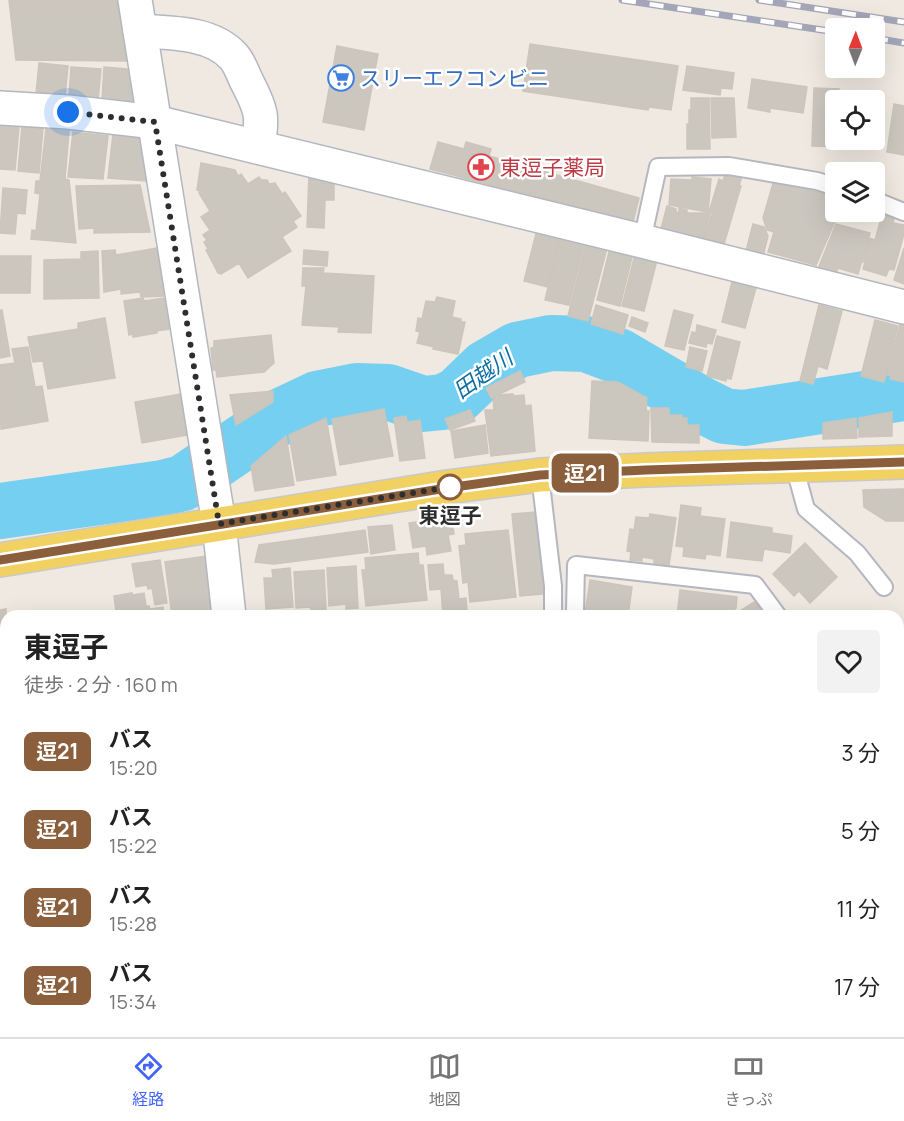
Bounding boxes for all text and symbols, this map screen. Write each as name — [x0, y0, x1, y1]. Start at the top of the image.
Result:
north arrow — [825, 18, 885, 78]
map controls — [825, 18, 885, 222]
supermarket icon: スリーエフコンビニ — [326, 63, 356, 93]
place label: スリーエフコンビニ — [360, 64, 549, 92]
button: locate — [825, 90, 885, 150]
your location — [53, 97, 83, 127]
pharmacy icon: 東逗子薬局 — [466, 152, 496, 182]
place label: 東逗子薬局 — [500, 153, 605, 181]
button: layers — [825, 162, 885, 222]
water label: 田越川 — [447, 342, 520, 405]
line badge: 逗21 — [550, 454, 620, 492]
text: 逗21 — [564, 459, 606, 487]
marker: 東逗子 — [437, 474, 463, 500]
place label: 東逗子 — [419, 501, 482, 529]
text: 東逗子 — [24, 627, 108, 665]
button: heart — [817, 630, 880, 693]
text: 徒歩 · 2 分 · 160 m — [24, 671, 178, 698]
text: バス — [109, 724, 153, 754]
text: 逗21 — [36, 737, 79, 765]
text: 3 分 — [841, 738, 880, 768]
text: 15:20 — [109, 754, 158, 781]
text: バス — [109, 802, 153, 832]
text: 逗21 — [36, 815, 79, 843]
text: 5 分 — [841, 816, 880, 846]
text: 15:22 — [109, 832, 157, 859]
text: バス — [109, 880, 153, 910]
text: 逗21 — [36, 893, 79, 921]
text: 11 分 — [836, 894, 880, 924]
text: 15:28 — [109, 910, 157, 937]
text: バス — [109, 958, 153, 988]
text: 逗21 — [36, 971, 79, 999]
text: 17 分 — [834, 972, 880, 1002]
text: 15:34 — [109, 988, 157, 1015]
tab: 経路 — [132, 1050, 165, 1110]
tab: 地図 — [428, 1050, 461, 1110]
tab: きっぷ — [725, 1050, 772, 1110]

